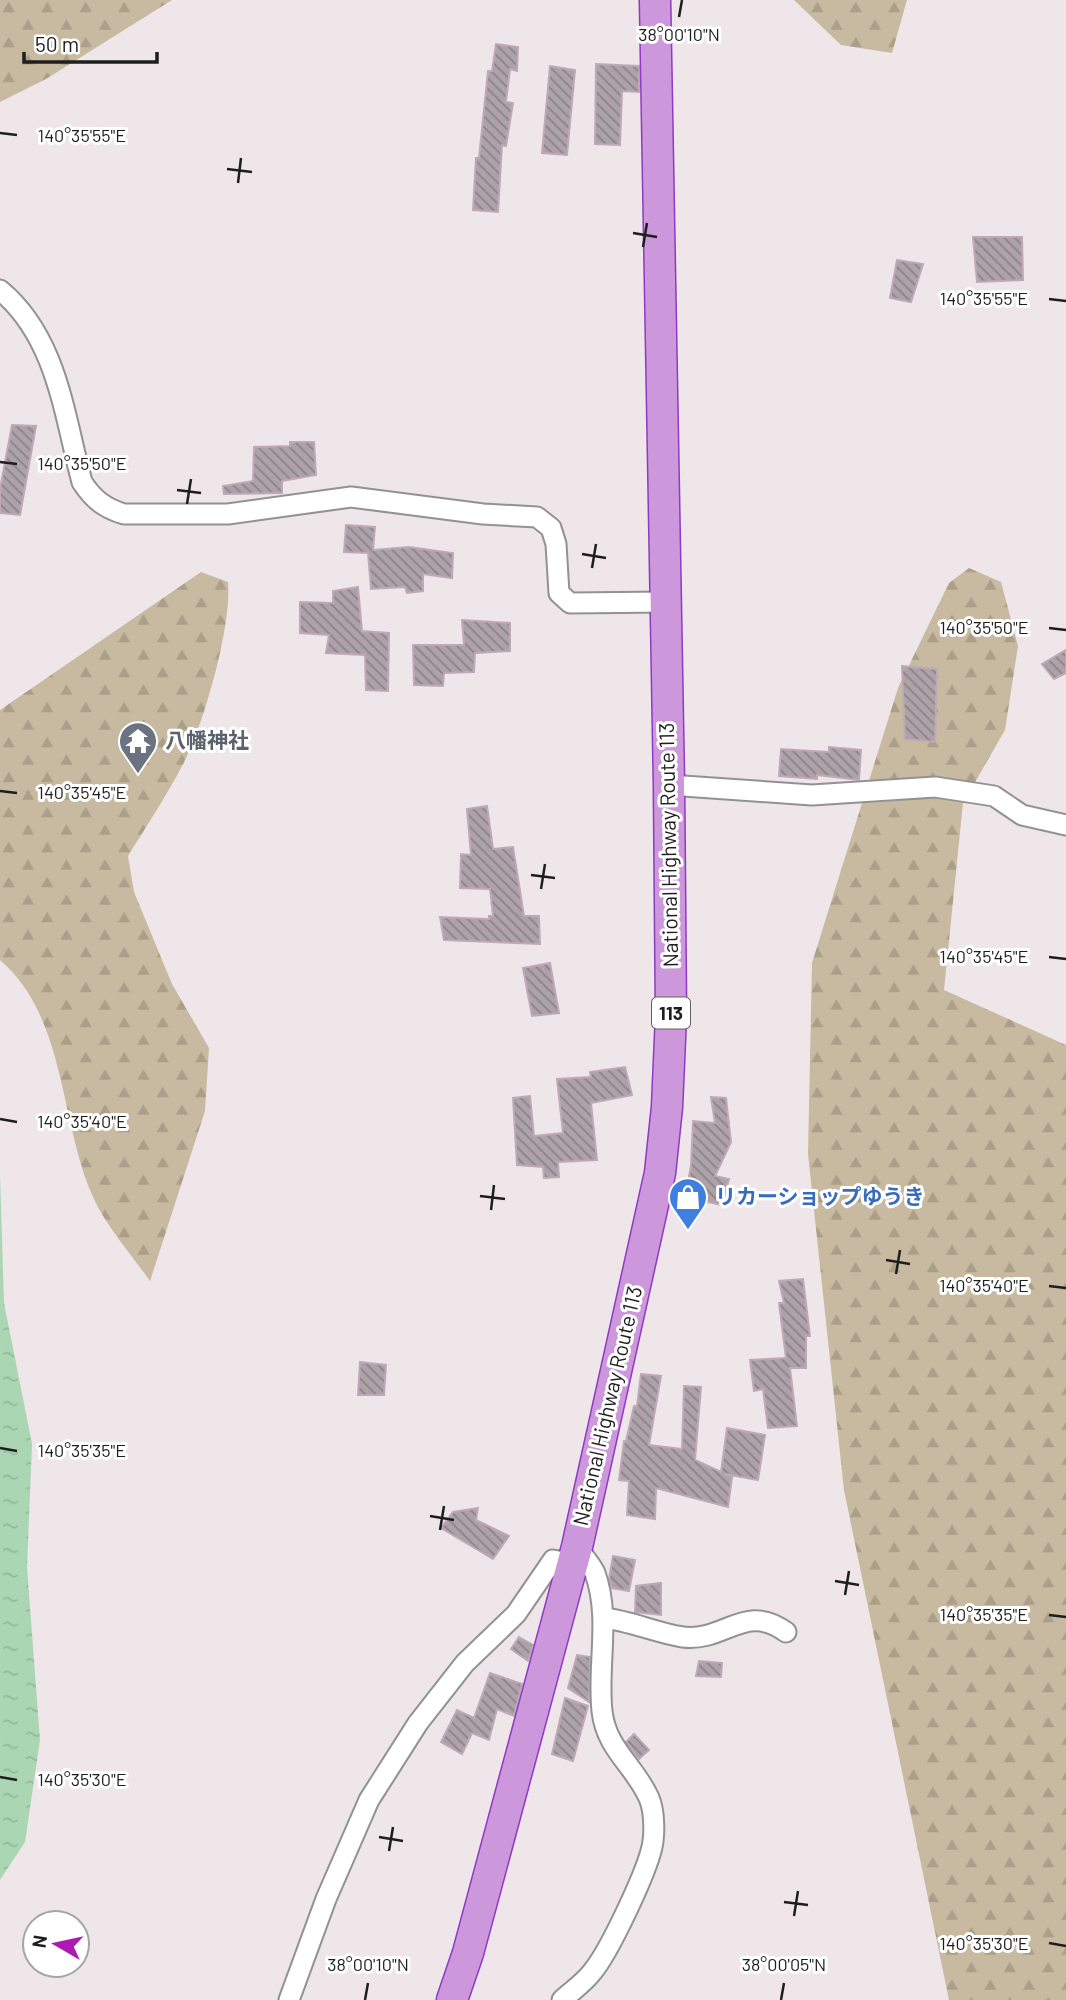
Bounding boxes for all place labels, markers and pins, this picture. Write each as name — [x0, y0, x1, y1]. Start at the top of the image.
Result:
temple icon: 八幡神社 — [117, 720, 159, 775]
place label: 八幡神社 — [165, 727, 249, 752]
shop icon: リカーショップゆうき — [667, 1176, 709, 1231]
place label: リカーショップゆうき — [715, 1183, 925, 1208]

